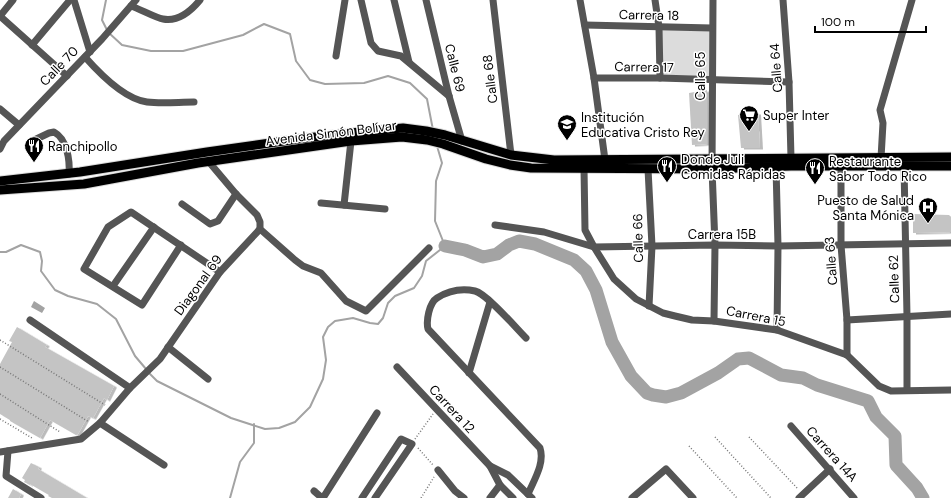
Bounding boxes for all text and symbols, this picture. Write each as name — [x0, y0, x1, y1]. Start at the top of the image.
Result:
street label: Carrera 18 — [619, 6, 679, 24]
scale bar — [815, 8, 926, 34]
text: 100 m — [821, 14, 855, 30]
street label: Calle 69 — [441, 42, 469, 94]
street label: Calle 70 — [36, 43, 82, 89]
street label: Calle 64 — [766, 43, 786, 93]
street label: Calle 65 — [692, 52, 709, 100]
street label: Calle 68 — [479, 54, 501, 104]
street label: Carrera 17 — [614, 58, 674, 76]
supermarket icon: Super Inter — [738, 104, 760, 132]
place label: Super Inter — [763, 107, 830, 124]
place label: Institución Educativa Cristo Rey — [581, 109, 705, 141]
school or university icon: Institución Educativa Cristo Rey — [556, 113, 578, 141]
street label: Avenida Simón Bolívar — [265, 117, 398, 149]
restaurant icon: Ranchipollo — [23, 135, 45, 163]
place label: Ranchipollo — [48, 138, 118, 155]
place label: Donde Juli Comidas Rápidas — [681, 151, 786, 183]
place label: Restaurante Sabor Todo Rico — [829, 153, 927, 185]
restaurant icon: Donde Juli Comidas Rápidas — [656, 155, 678, 183]
restaurant icon: Restaurante Sabor Todo Rico — [804, 157, 826, 185]
place label: Puesto de Salud Santa Mónica — [817, 192, 914, 224]
hospital icon: Puesto de Salud Santa Mónica — [917, 196, 939, 224]
street label: Calle 66 — [629, 213, 647, 263]
street label: Carrera 15B — [688, 226, 756, 243]
street label: Calle 63 — [821, 236, 841, 286]
street label: Diagonal 69 — [170, 251, 226, 319]
street label: Calle 62 — [885, 255, 903, 303]
street label: Carrera 15 — [725, 302, 787, 330]
street label: Carrera 12 — [425, 381, 479, 437]
street label: Carrera 14A — [803, 423, 862, 486]

